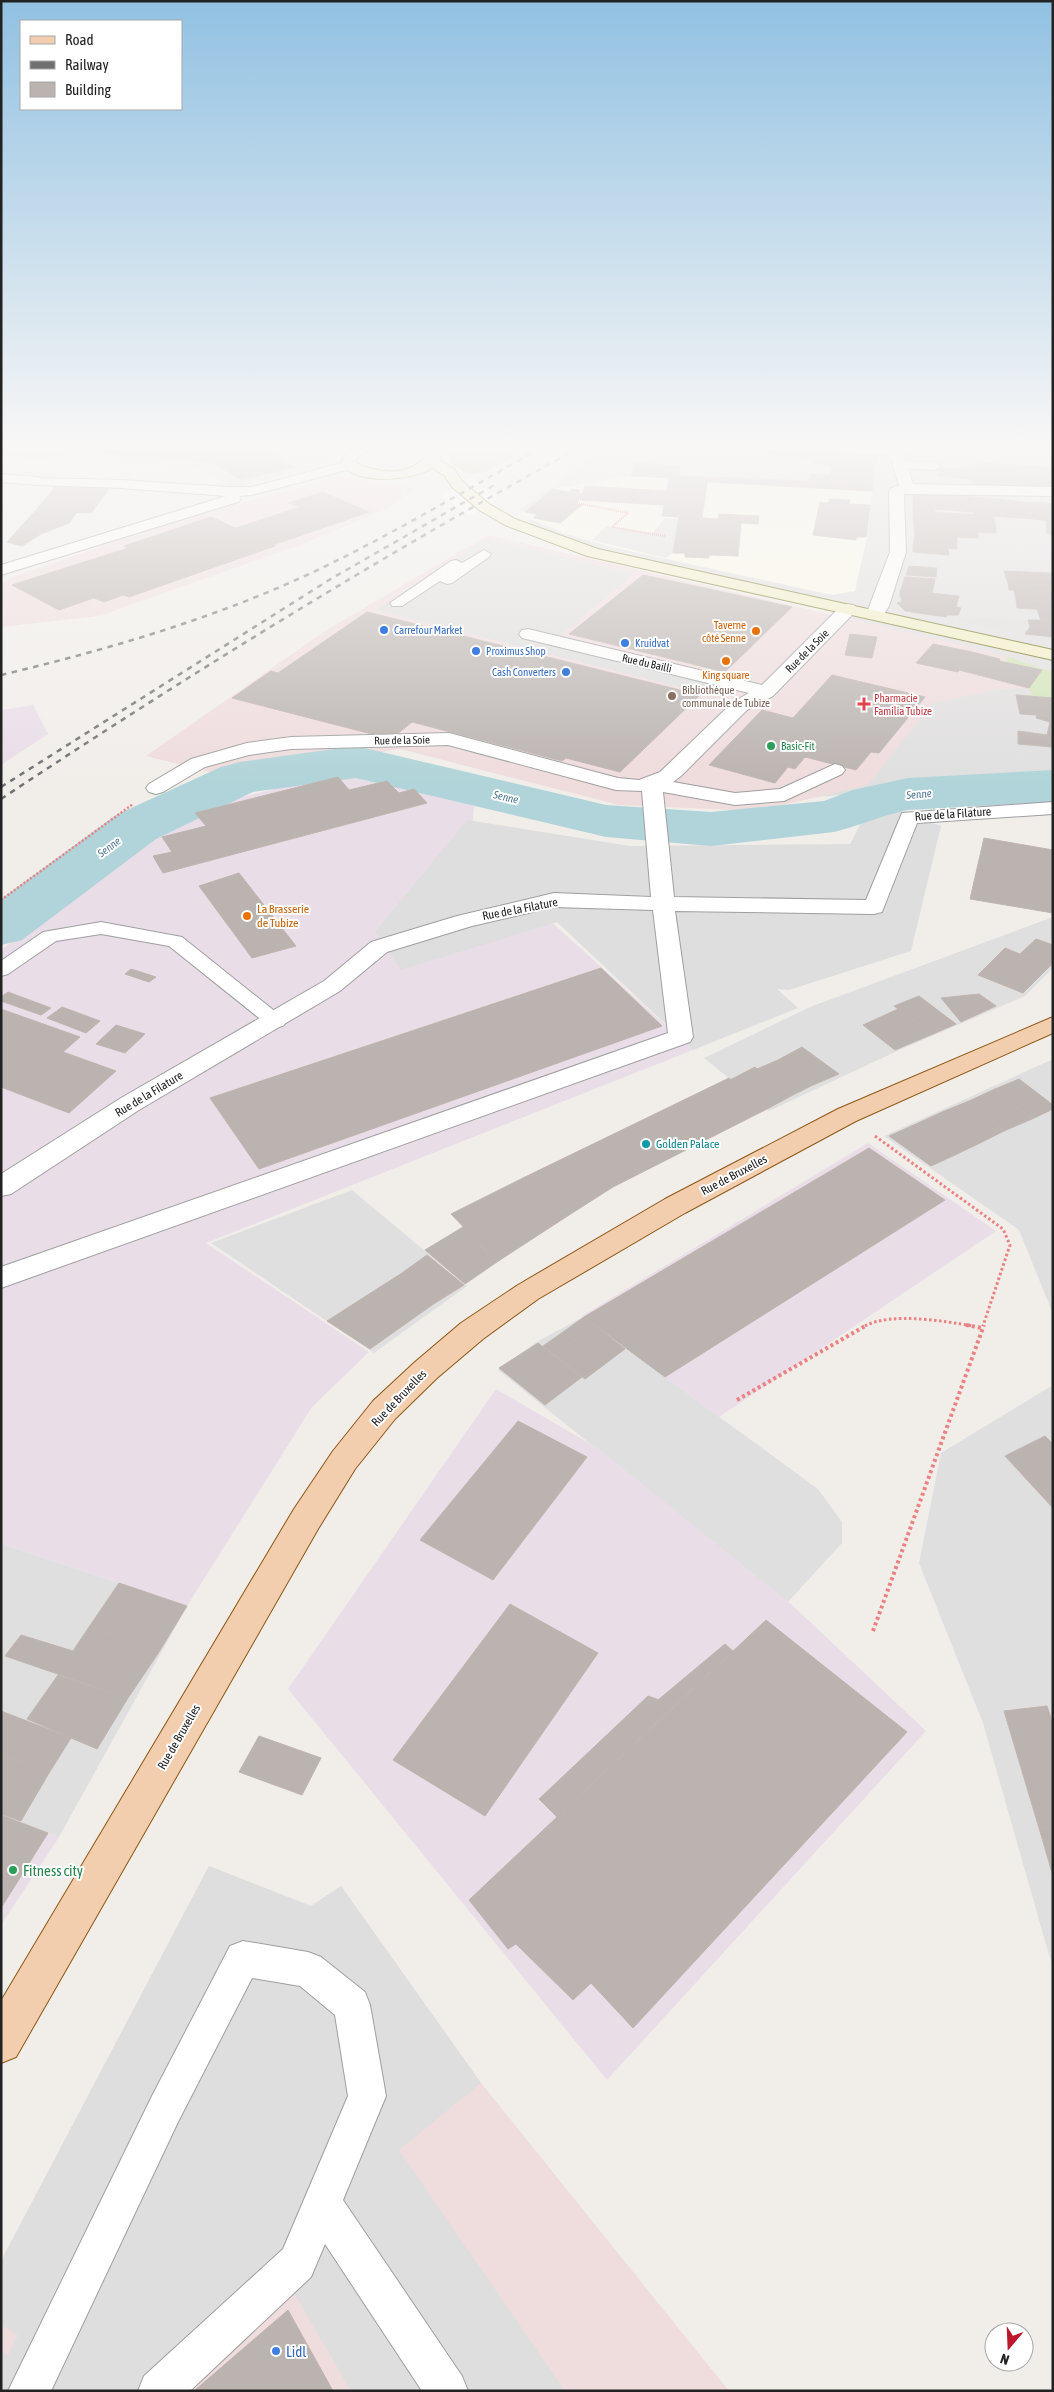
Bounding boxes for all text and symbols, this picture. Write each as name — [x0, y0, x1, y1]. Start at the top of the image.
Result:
legend — [20, 20, 182, 110]
text: Road — [65, 31, 94, 48]
text: Railway — [65, 56, 109, 73]
text: Building — [65, 81, 111, 98]
place label: Taverne côté Senne — [702, 619, 746, 644]
marker: Carrefour Market — [378, 624, 390, 636]
place label: Carrefour Market — [394, 624, 462, 636]
marker: Taverne côté Senne — [750, 625, 762, 637]
street label: Rue de la Soie — [783, 627, 831, 675]
marker: Kruidvat — [619, 637, 631, 649]
place label: Kruidvat — [635, 637, 669, 649]
marker: Proximus Shop — [470, 645, 482, 657]
place label: Proximus Shop — [486, 645, 546, 657]
street label: Rue du Bailli — [621, 651, 673, 675]
marker: King square — [720, 655, 732, 667]
place label: Cash Converters — [492, 666, 556, 678]
marker: Cash Converters — [560, 666, 572, 678]
place label: King square — [702, 669, 750, 681]
place label: Bibliothèque communale de Tubize — [682, 684, 770, 709]
marker: Bibliothèque communale de Tubize — [666, 690, 678, 702]
place label: Pharmacie Familia Tubize — [874, 692, 932, 717]
marker: Pharmacie Familia Tubize — [858, 698, 870, 710]
street label: Rue de la Soie — [374, 734, 430, 746]
marker: Basic-Fit — [765, 740, 777, 752]
place label: Basic-Fit — [781, 740, 815, 752]
water label: Senne — [905, 787, 932, 801]
water label: Senne — [491, 788, 520, 806]
street label: Rue de la Filature — [914, 804, 992, 824]
water label: Senne — [94, 835, 123, 860]
street label: Rue de la Filature — [481, 895, 559, 923]
place label: La Brasserie de Tubize — [257, 902, 309, 930]
marker: La Brasserie de Tubize — [241, 910, 253, 922]
street label: Rue de la Filature — [113, 1068, 185, 1120]
place label: Golden Palace — [656, 1137, 720, 1151]
marker: Golden Palace — [640, 1138, 652, 1150]
street label: Rue de Bruxelles — [699, 1152, 769, 1198]
street label: Rue de Bruxelles — [369, 1367, 429, 1429]
street label: Rue de Bruxelles — [155, 1702, 203, 1772]
place label: Fitness city — [23, 1862, 83, 1879]
marker: Fitness city — [7, 1864, 19, 1876]
north arrow — [984, 2322, 1034, 2372]
place label: Lidl — [286, 2343, 306, 2360]
marker: Lidl — [270, 2345, 282, 2357]
text: N — [998, 2350, 1011, 2368]

